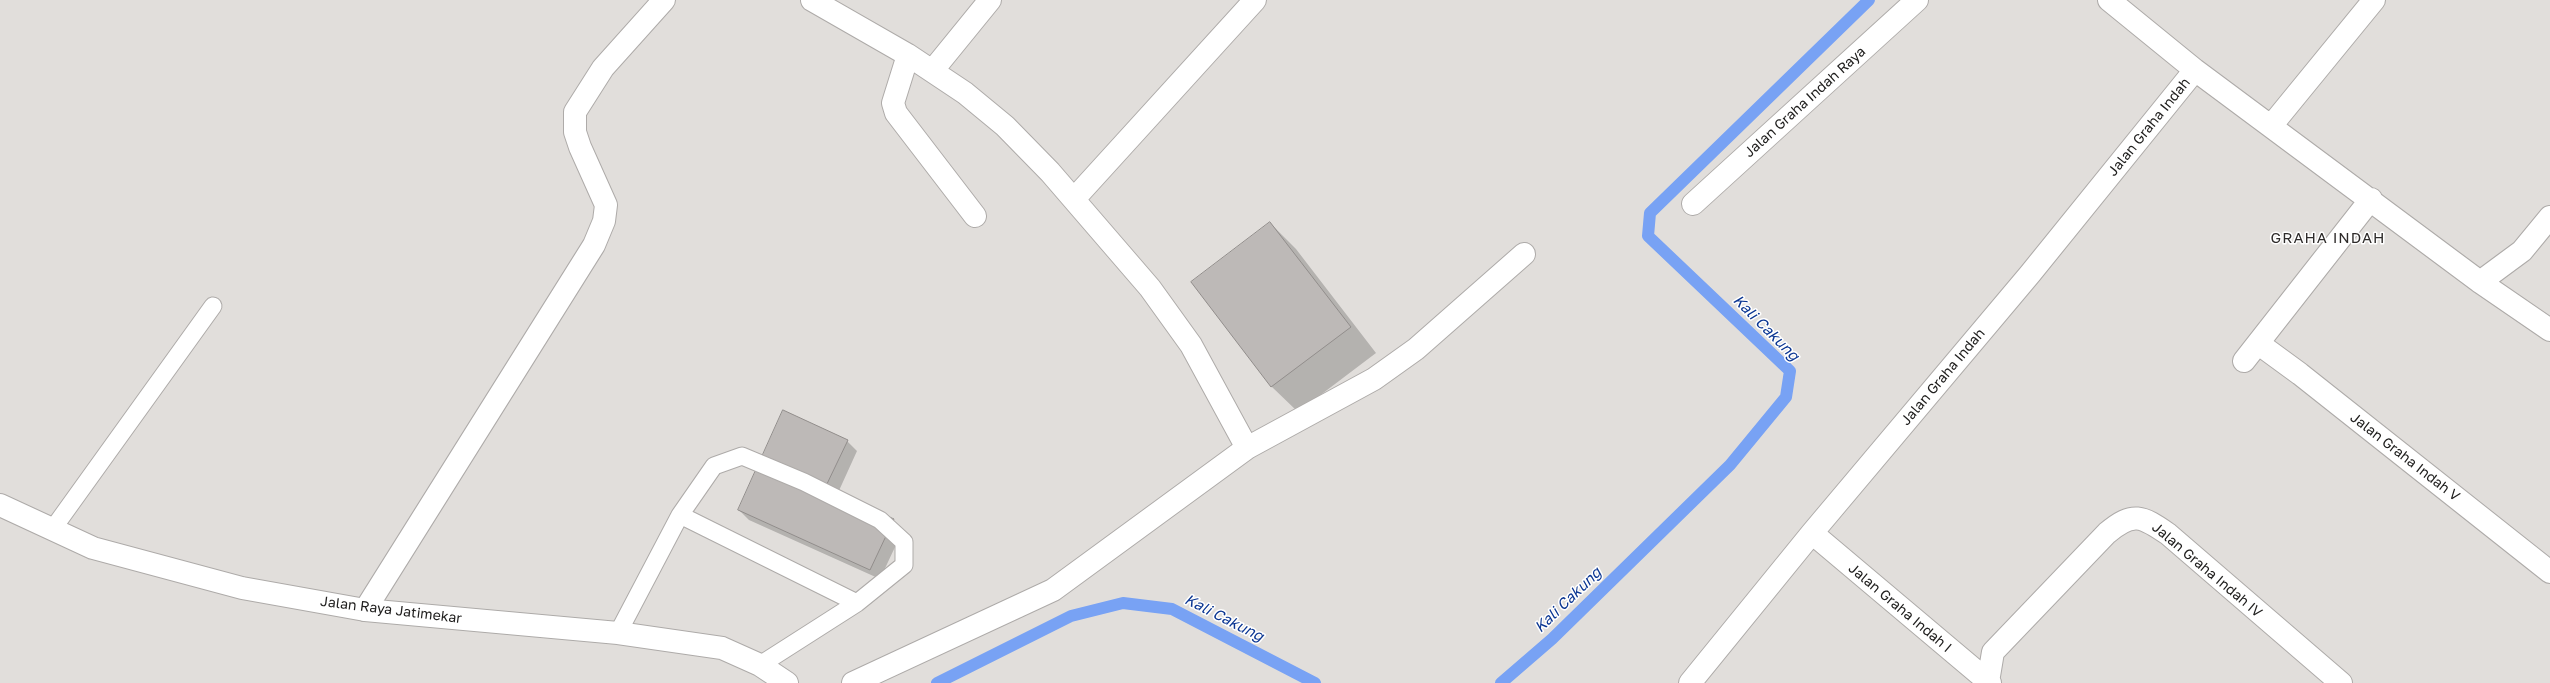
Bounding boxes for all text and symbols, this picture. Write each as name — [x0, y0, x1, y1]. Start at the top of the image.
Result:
street label: Jalan Graha Indah Raya — [1741, 43, 1869, 161]
street label: Jalan Graha Indah — [2104, 75, 2194, 179]
district label: GRAHA INDAH — [2271, 229, 2385, 247]
water label: Kali Cakung — [1729, 291, 1803, 365]
street label: Jalan Graha Indah — [1898, 325, 1988, 429]
street label: Jalan Graha Indah V — [2347, 409, 2463, 505]
street label: Jalan Graha Indah IV — [2148, 519, 2266, 621]
street label: Jalan Graha Indah I — [1845, 560, 1955, 656]
water label: Kali Cakung — [1531, 564, 1605, 636]
water label: Kali Cakung — [1182, 590, 1266, 646]
street label: Jalan Raya Jatimekar — [319, 593, 463, 627]

